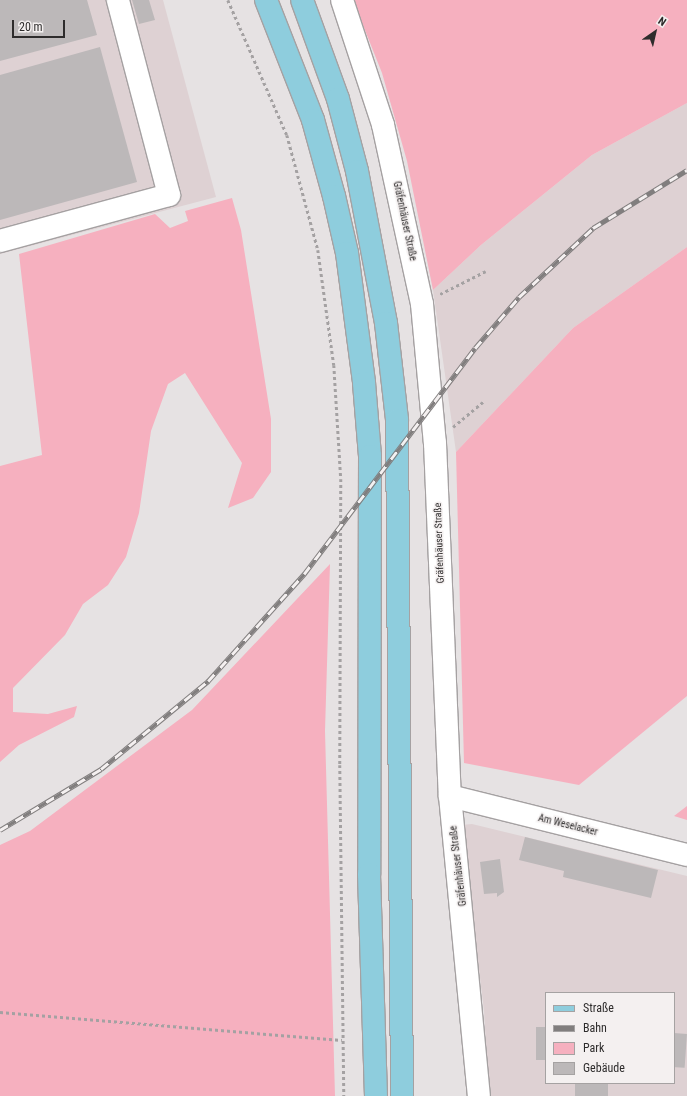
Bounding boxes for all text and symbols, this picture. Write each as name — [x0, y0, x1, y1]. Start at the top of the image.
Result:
scale bar — [14, 12, 67, 38]
north arrow — [635, 12, 675, 52]
text: N — [656, 14, 668, 29]
text: 20 m — [19, 20, 43, 34]
street label: Gräfenhäuser Straße — [391, 180, 419, 262]
street label: Gräfenhäuser Straße — [432, 502, 446, 584]
street label: Am Weselacker — [537, 812, 599, 838]
street label: Gräfenhäuser Straße — [447, 825, 469, 907]
legend — [545, 992, 675, 1084]
text: Straße — [583, 1001, 614, 1015]
text: Bahn — [583, 1021, 607, 1035]
text: Park — [583, 1041, 604, 1055]
text: Gebäude — [583, 1061, 625, 1075]

